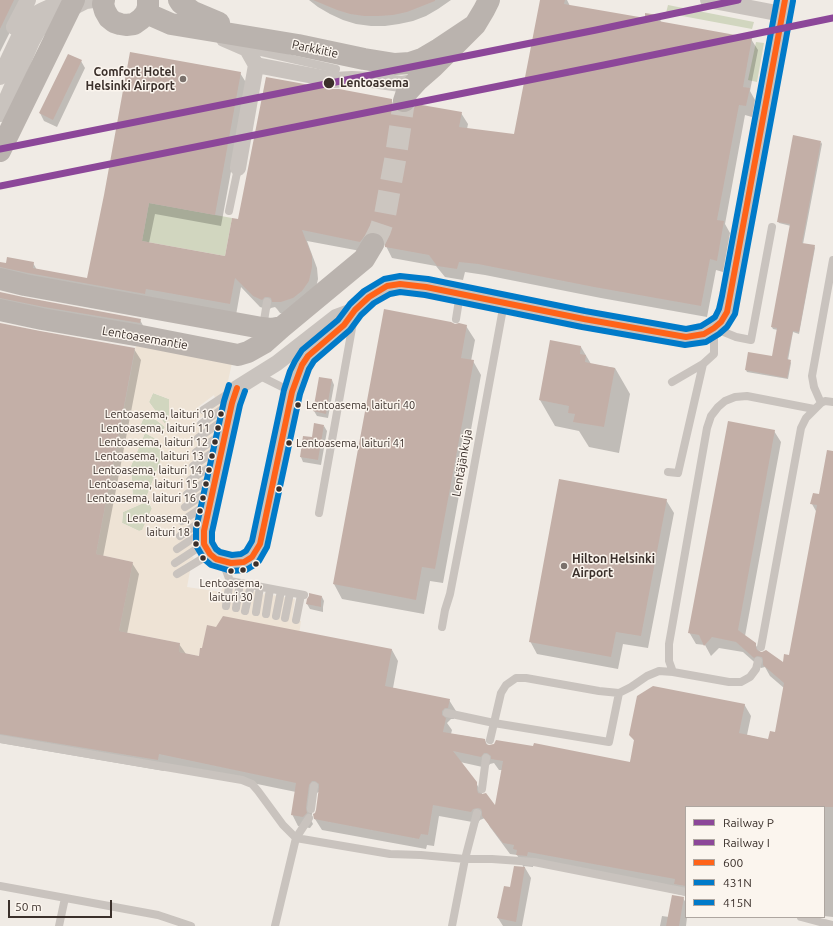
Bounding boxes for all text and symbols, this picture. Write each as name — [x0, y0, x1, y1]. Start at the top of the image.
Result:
street label: Parkkitie — [290, 37, 340, 61]
place label: Comfort Hotel Helsinki Airport — [86, 65, 175, 93]
marker: Comfort Hotel Helsinki Airport — [178, 74, 188, 84]
marker: Lentoasema — [322, 76, 336, 90]
place label: Lentoasema — [340, 76, 409, 90]
street label: Lentoasemantie — [101, 323, 189, 353]
place label: Lentoasema, laituri 40 — [306, 398, 415, 412]
marker: Lentoasema, laituri 40 — [293, 400, 303, 410]
place label: Lentoasema, laituri 10 — [105, 407, 214, 421]
marker: Lentoasema, laituri 10 — [216, 409, 226, 419]
place label: Lentoasema, laituri 11 — [101, 421, 210, 435]
marker: Lentoasema, laituri 11 — [213, 423, 223, 433]
street label: Lentäjänkuja — [449, 428, 475, 498]
place label: Lentoasema, laituri 12 — [99, 435, 208, 449]
place label: Lentoasema, laituri 41 — [296, 436, 405, 450]
marker: Lentoasema, laituri 12 — [210, 437, 220, 447]
marker: Lentoasema, laituri 41 — [284, 438, 294, 448]
place label: Lentoasema, laituri 13 — [95, 449, 204, 463]
marker: Lentoasema, laituri 13 — [207, 451, 217, 461]
place label: Lentoasema, laituri 14 — [93, 463, 202, 477]
marker: Lentoasema, laituri 14 — [204, 465, 214, 475]
place label: Lentoasema, laituri 15 — [89, 477, 198, 491]
marker: Lentoasema, laituri 15 — [201, 479, 211, 489]
unlabelled marker — [274, 484, 284, 494]
place label: Lentoasema, laituri 16 — [87, 491, 196, 505]
marker: Lentoasema, laituri 16 — [198, 493, 208, 503]
unlabelled marker — [195, 506, 205, 516]
place label: Lentoasema, laituri 18 — [127, 511, 190, 537]
marker: Lentoasema, laituri 18 — [192, 519, 202, 529]
unlabelled marker — [191, 539, 201, 549]
place label: Hilton Helsinki Airport — [572, 552, 655, 580]
unlabelled marker — [198, 553, 208, 563]
unlabelled marker — [251, 559, 261, 569]
marker: Hilton Helsinki Airport — [559, 561, 569, 571]
unlabelled marker — [238, 565, 248, 575]
marker: Lentoasema, laituri 30 — [226, 566, 236, 576]
place label: Lentoasema, laituri 30 — [199, 576, 263, 602]
legend — [685, 806, 825, 918]
text: Railway P — [723, 816, 774, 829]
text: Railway I — [723, 836, 770, 849]
text: 600 — [723, 856, 743, 869]
text: 431N — [723, 876, 752, 889]
scale bar — [10, 892, 114, 918]
text: 415N — [723, 896, 752, 909]
text: 50 m — [15, 900, 42, 913]

